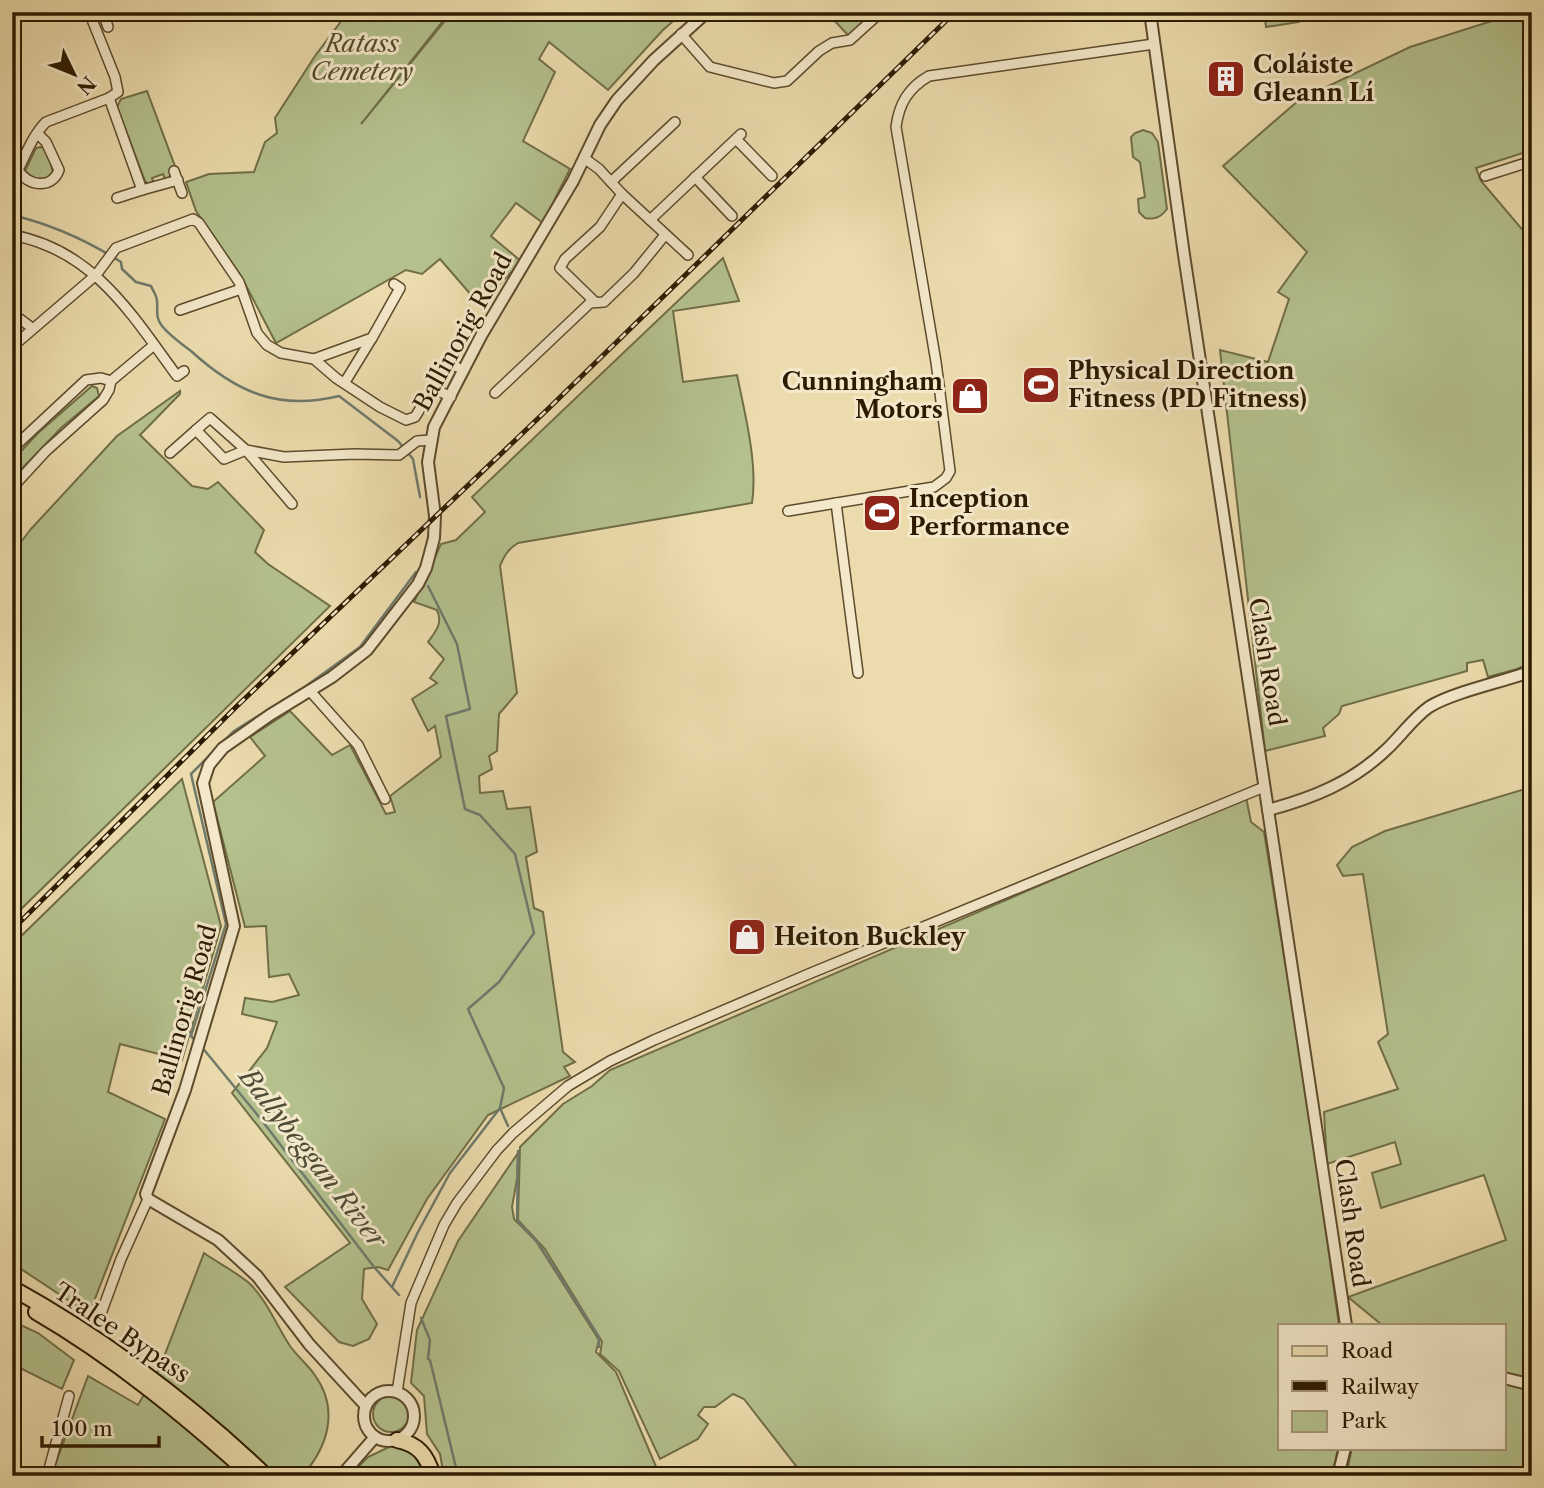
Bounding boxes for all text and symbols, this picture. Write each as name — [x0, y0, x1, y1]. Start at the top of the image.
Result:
park label: Ratass Cemetery — [311, 29, 413, 86]
north arrow — [38, 38, 108, 108]
place label: Coláiste Gleann Lí — [1253, 50, 1375, 107]
building icon: Coláiste Gleann Lí — [1205, 58, 1247, 100]
text: N — [72, 71, 100, 99]
street label: Ballinorig Road — [407, 247, 518, 416]
place label: Physical Direction Fitness (PD Fitness) — [1068, 356, 1307, 413]
sports icon: Physical Direction Fitness (PD Fitness) — [1020, 364, 1062, 406]
place label: Cunningham Motors — [782, 367, 943, 424]
shop icon: Cunningham Motors — [949, 375, 991, 417]
place label: Inception Performance — [909, 484, 1070, 541]
sports icon: Inception Performance — [861, 492, 903, 534]
street label: Clash Road — [1243, 596, 1292, 729]
shop icon: Heiton Buckley — [726, 916, 768, 958]
street label: Ballinorig Road — [146, 921, 223, 1099]
place label: Heiton Buckley — [774, 922, 967, 951]
water label: Ballybeggan River — [231, 1060, 394, 1256]
street label: Clash Road — [1329, 1157, 1376, 1289]
street label: Tralee Bypass — [49, 1276, 196, 1389]
legend — [1278, 1324, 1506, 1450]
text: Road — [1341, 1338, 1393, 1363]
text: Railway — [1341, 1374, 1419, 1399]
scale bar — [42, 1404, 159, 1448]
text: Park — [1341, 1408, 1387, 1433]
text: 100 m — [52, 1416, 113, 1441]

